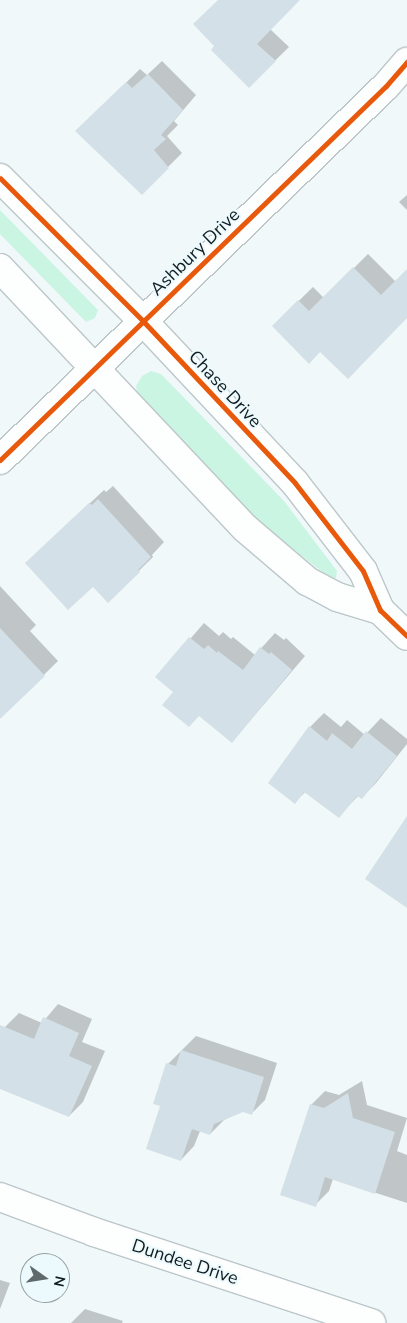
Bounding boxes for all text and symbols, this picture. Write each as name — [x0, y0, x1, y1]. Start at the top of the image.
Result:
street label: Ashbury Drive — [146, 204, 244, 300]
street label: Chase Drive — [184, 346, 266, 432]
street label: Dundee Drive — [129, 1235, 241, 1289]
north arrow — [20, 1253, 70, 1303]
text: N — [49, 1274, 70, 1288]

